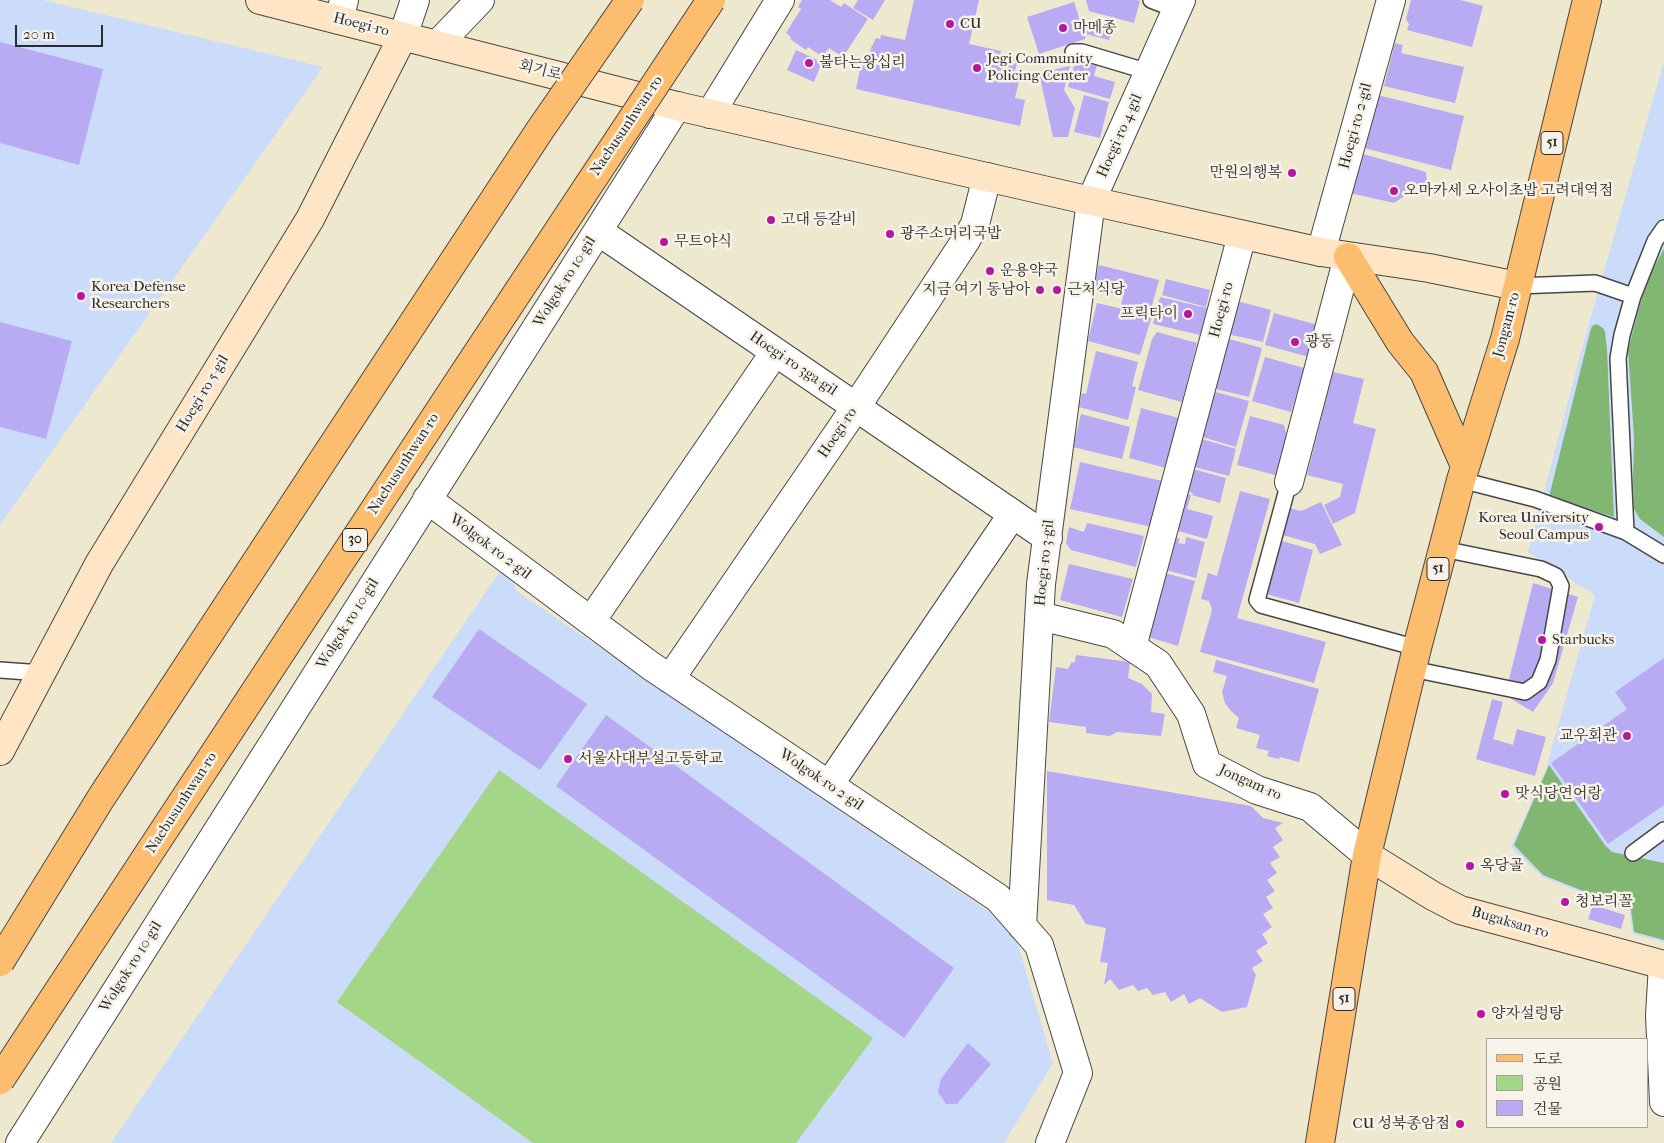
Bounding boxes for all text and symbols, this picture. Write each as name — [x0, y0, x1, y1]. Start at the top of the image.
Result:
street label: Hoegi-ro — [331, 9, 391, 41]
scale bar — [18, 15, 105, 47]
place label: CU — [960, 15, 982, 33]
marker: CU — [944, 18, 956, 30]
place label: 마메종 — [1073, 19, 1116, 37]
marker: 마메종 — [1057, 22, 1069, 34]
text: 20 m — [23, 25, 55, 43]
place label: Jegi Community Policing Center — [987, 50, 1093, 85]
place label: 불타는왕십리 — [819, 54, 906, 72]
street label: 회기로 — [517, 57, 563, 85]
marker: 불타는왕십리 — [803, 57, 815, 69]
marker: Jegi Community Policing Center — [971, 62, 983, 74]
street label: Naebusunhwan-ro — [587, 73, 667, 179]
street label: Hoegi-ro 2-gil — [1336, 81, 1376, 171]
street label: Hoegi-ro 4-gil — [1094, 91, 1146, 181]
road number: 51 — [1541, 132, 1563, 154]
place label: 만원의행복 — [1210, 164, 1282, 182]
marker: 만원의행복 — [1286, 167, 1298, 179]
place label: 오마카세 오사이초밥 고려대역점 — [1404, 182, 1613, 200]
marker: 오마카세 오사이초밥 고려대역점 — [1388, 185, 1400, 197]
place label: 고대 등갈비 — [781, 211, 857, 229]
marker: 고대 등갈비 — [765, 214, 777, 226]
place label: 광주소머리국밥 — [900, 225, 1001, 243]
marker: 광주소머리국밥 — [884, 228, 896, 240]
street label: Wolgok-ro 10-gil — [530, 233, 600, 331]
place label: 무트야식 — [674, 233, 732, 251]
marker: 무트야식 — [658, 236, 670, 248]
place label: 운용약국 — [1000, 262, 1058, 280]
marker: 운용약국 — [984, 265, 996, 277]
place label: Korea Defense Researchers — [91, 278, 186, 313]
street label: Hoegi-ro — [1206, 280, 1238, 340]
place label: 지금 여기 동남아 — [922, 281, 1030, 299]
place label: 근처식당 — [1067, 281, 1125, 299]
marker: 지금 여기 동남아 — [1034, 284, 1046, 296]
marker: 근처식당 — [1051, 284, 1063, 296]
marker: Korea Defense Researchers — [75, 290, 87, 302]
street label: Jongam-ro — [1490, 290, 1524, 360]
place label: 프릭타이 — [1120, 305, 1178, 323]
marker: 프릭타이 — [1182, 308, 1194, 320]
street label: Hoegi-ro 3ga-gil — [746, 328, 840, 400]
place label: 광동 — [1305, 333, 1334, 351]
marker: 광동 — [1289, 336, 1301, 348]
street label: Hoegi-ro 5-gil — [173, 352, 233, 436]
street label: Hoegi-ro — [815, 404, 861, 462]
street label: Naebusunhwan-ro — [365, 410, 443, 518]
place label: Korea University Seoul Campus — [1478, 509, 1589, 544]
street label: Wolgok-ro 2-gil — [446, 510, 534, 584]
street label: Hoegi-ro 3-gil — [1032, 519, 1058, 607]
marker: Korea University Seoul Campus — [1593, 521, 1605, 533]
road number: 30 — [342, 528, 368, 552]
road number: 51 — [1427, 558, 1449, 580]
street label: Wolgok-ro 10-gil — [313, 575, 383, 673]
place label: Starbucks — [1552, 631, 1614, 649]
marker: Starbucks — [1536, 634, 1548, 646]
place label: 교우회관 — [1559, 727, 1617, 745]
marker: 교우회관 — [1621, 730, 1633, 742]
street label: Wolgok-ro 2-gil — [775, 745, 867, 815]
street label: Naebusunhwan-ro — [143, 749, 221, 857]
place label: 서울사대부설고등학교 — [578, 750, 723, 768]
marker: 서울사대부설고등학교 — [562, 753, 574, 765]
street label: Jongam-ro — [1216, 761, 1284, 805]
place label: 맛식당연어랑 — [1515, 785, 1602, 803]
marker: 맛식당연어랑 — [1499, 788, 1511, 800]
place label: 옥당골 — [1480, 857, 1523, 875]
marker: 옥당골 — [1464, 860, 1476, 872]
place label: 청보리꼴 — [1575, 893, 1633, 911]
marker: 청보리꼴 — [1559, 896, 1571, 908]
street label: Bugaksan-ro — [1469, 903, 1551, 943]
street label: Wolgok-ro 10-gil — [96, 918, 166, 1016]
road number: 51 — [1333, 988, 1355, 1011]
place label: 양자설렁탕 — [1491, 1005, 1563, 1023]
marker: 양자설렁탕 — [1475, 1008, 1487, 1020]
legend — [1486, 1038, 1649, 1128]
text: 도로 — [1533, 1050, 1562, 1068]
text: 공원 — [1533, 1075, 1562, 1093]
text: 건물 — [1533, 1100, 1562, 1118]
place label: CU 성북종암점 — [1353, 1115, 1450, 1133]
marker: CU 성북종암점 — [1454, 1118, 1466, 1130]

